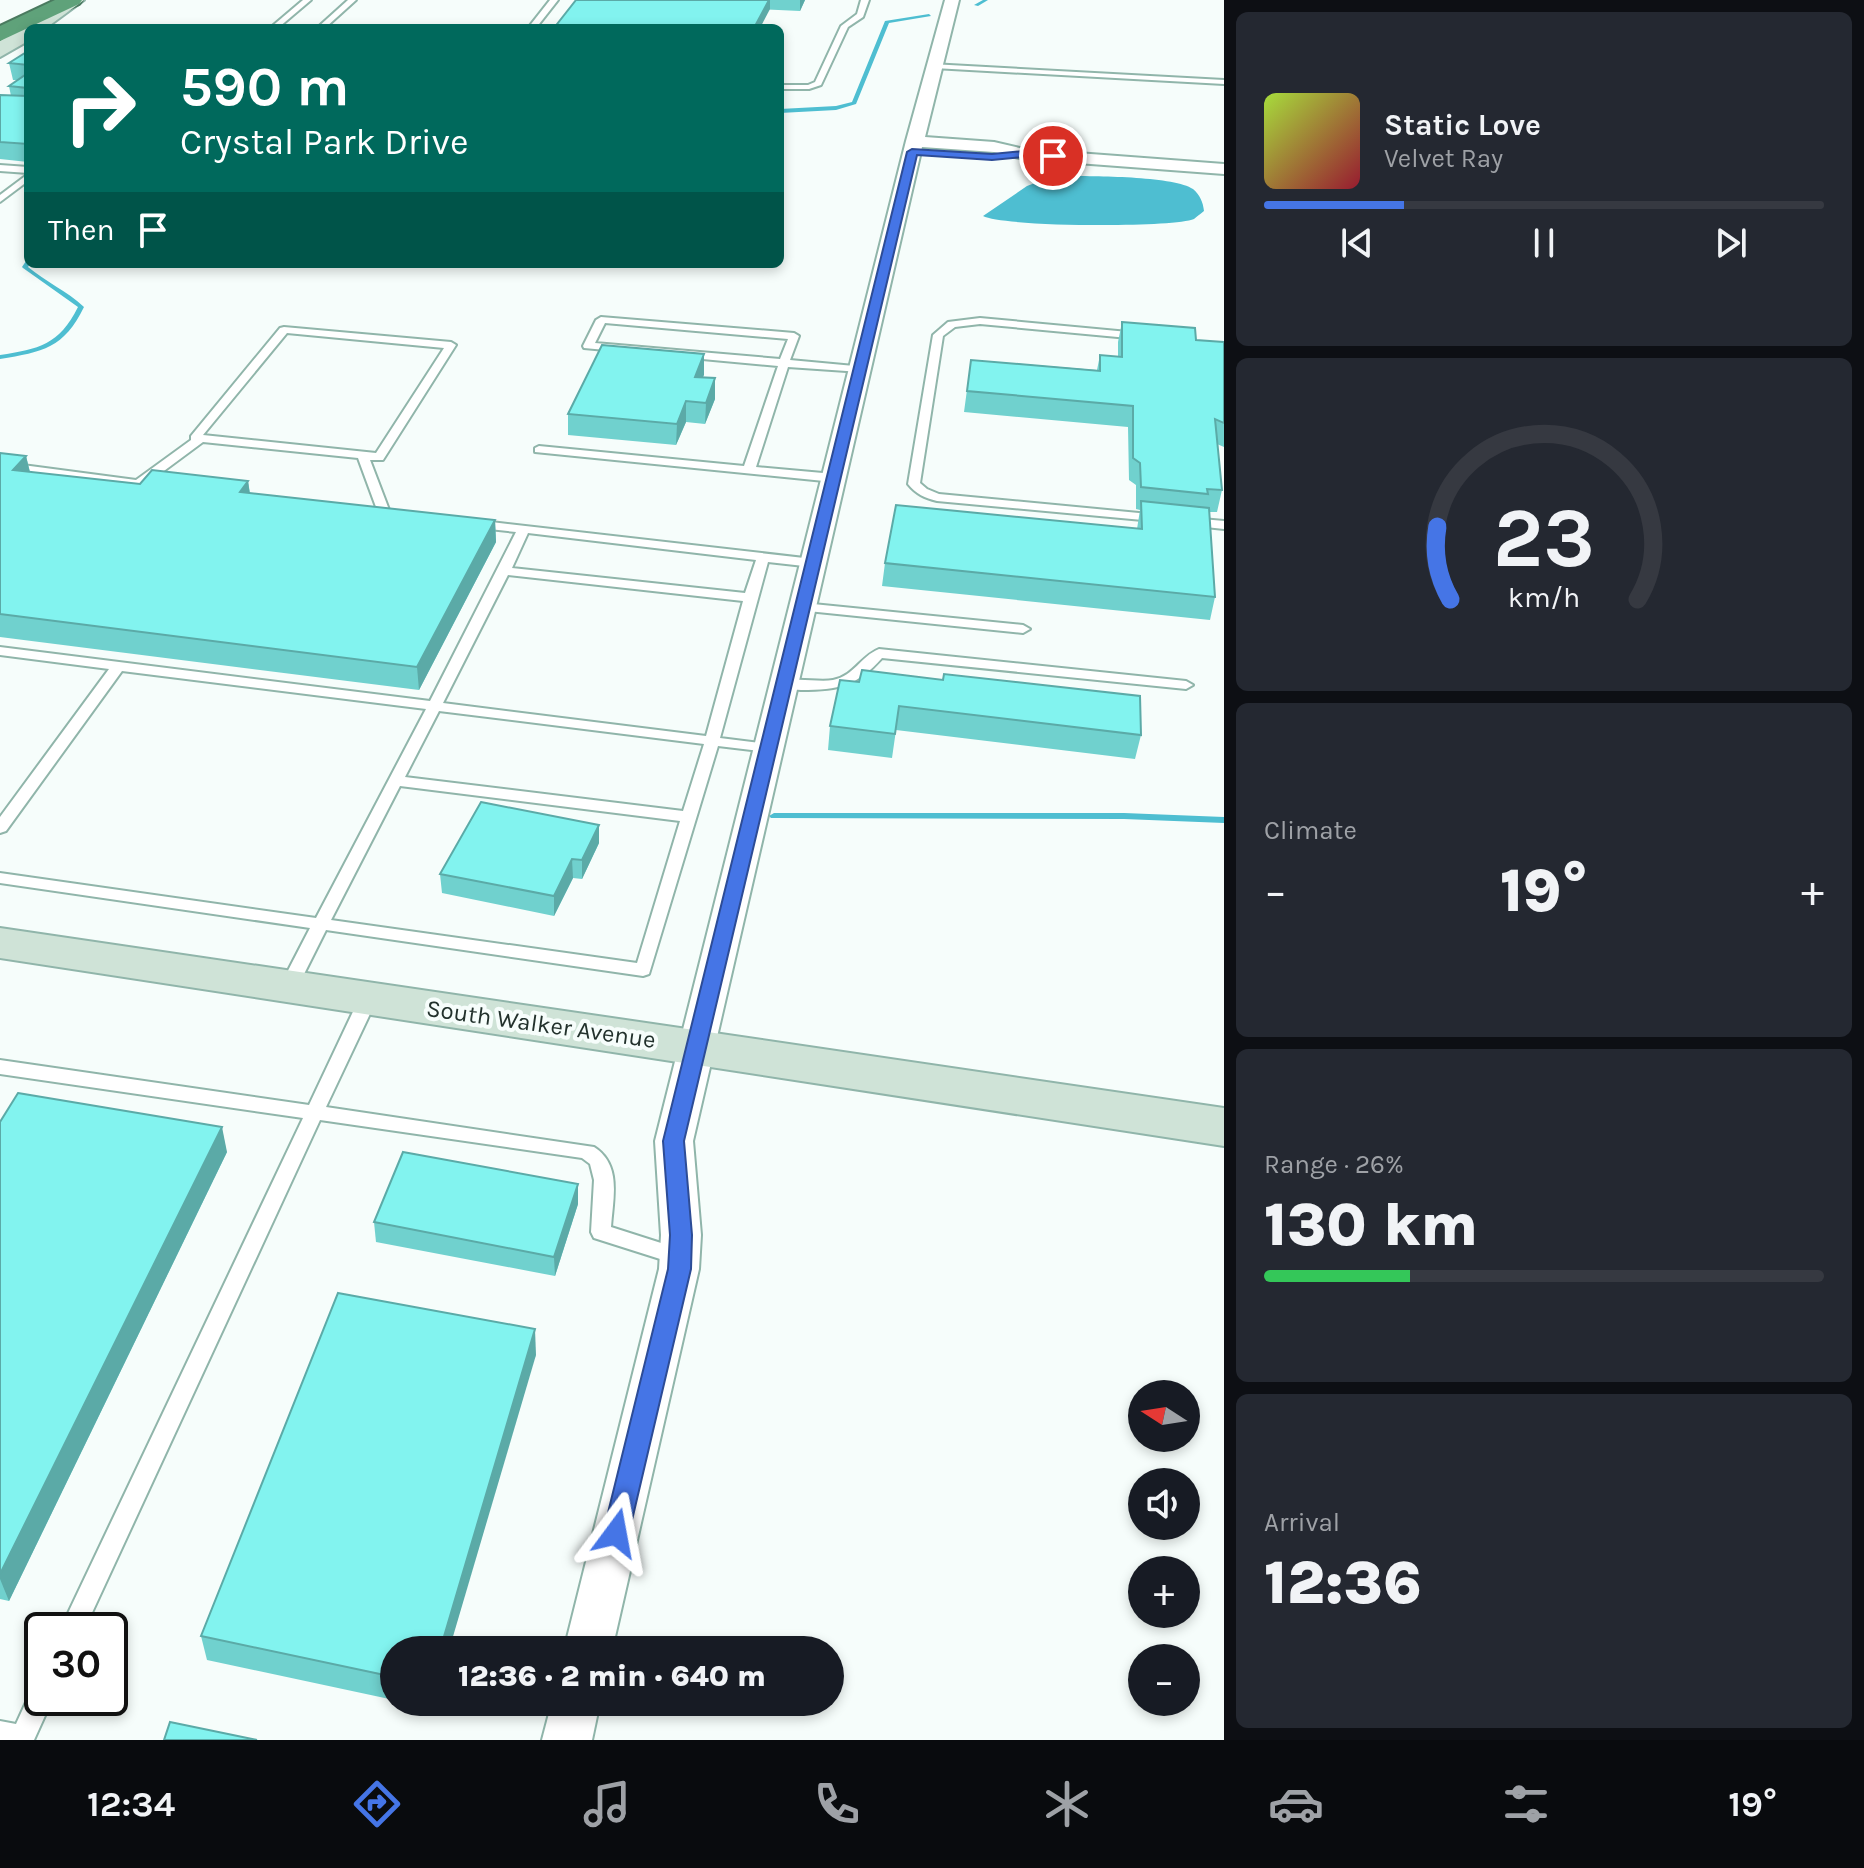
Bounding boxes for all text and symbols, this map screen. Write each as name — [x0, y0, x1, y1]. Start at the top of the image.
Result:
text: 590 m — [180, 54, 350, 119]
icon: right — [48, 56, 152, 160]
text: Static Love — [1384, 107, 1541, 143]
text: Crystal Park Drive — [180, 121, 468, 163]
pin — [1019, 122, 1087, 190]
icon: arrive — [1031, 134, 1075, 178]
text: Velvet Ray — [1384, 143, 1503, 174]
icon: arrive — [131, 208, 175, 252]
text: Then — [48, 212, 115, 248]
icon: previous — [1335, 221, 1379, 265]
icon: pause — [1522, 221, 1566, 265]
icon: next — [1709, 221, 1753, 265]
text: 23 — [1493, 490, 1595, 587]
text: km/h — [1508, 582, 1580, 615]
text: Climate — [1264, 815, 1357, 846]
text: 19° — [1500, 856, 1588, 926]
text: − — [1264, 866, 1287, 917]
text: + — [1801, 866, 1824, 917]
street label: South Walker Avenue — [425, 994, 657, 1054]
text: Range · 26% — [1264, 1149, 1404, 1180]
text: 130 km — [1264, 1190, 1478, 1260]
north arrow — [1128, 1380, 1200, 1452]
map controls — [1128, 1380, 1200, 1716]
button: sound — [1128, 1468, 1200, 1540]
position arrow — [574, 1491, 658, 1575]
text: Arrival — [1264, 1507, 1340, 1538]
text: 12:36 — [1264, 1548, 1421, 1618]
button: + — [1128, 1556, 1200, 1628]
speed limit sign: 30 — [24, 1612, 128, 1716]
button: − — [1128, 1644, 1200, 1716]
text: 12:36 · 2 min · 640 m — [458, 1658, 766, 1694]
icon: directions — [349, 1776, 405, 1832]
icon: music — [579, 1776, 635, 1832]
icon: phone — [809, 1776, 865, 1832]
icon: climate — [1039, 1776, 1095, 1832]
icon: car — [1268, 1776, 1324, 1832]
icon: filters — [1498, 1776, 1554, 1832]
text: 12:34 — [87, 1783, 175, 1825]
text: 19° — [1728, 1783, 1777, 1825]

